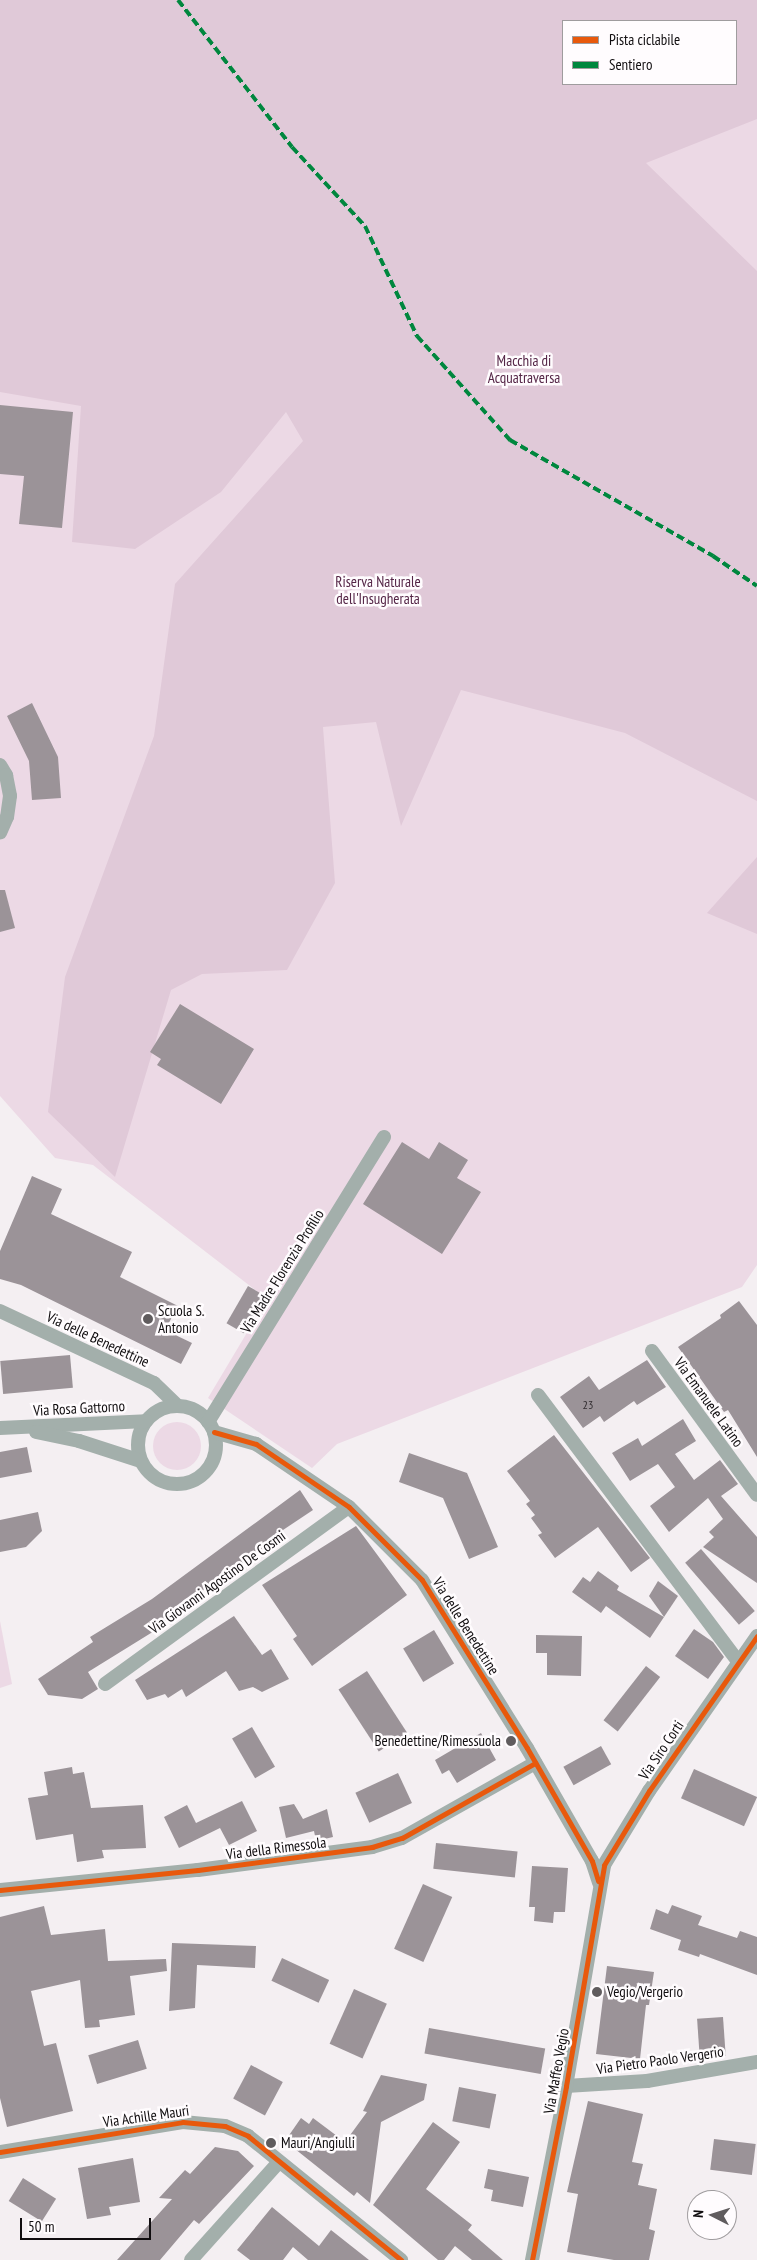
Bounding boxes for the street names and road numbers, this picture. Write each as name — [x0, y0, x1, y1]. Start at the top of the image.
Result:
street label: Via Madre Florenzia Profilio — [237, 1206, 327, 1336]
street label: Via delle Benedettine — [44, 1307, 152, 1371]
street label: Via Emanuele Latino — [671, 1354, 747, 1450]
street label: Via Rosa Gattorno — [33, 1397, 125, 1419]
street label: Via Giovanni Agostino De Cosmi — [145, 1526, 289, 1638]
street label: Via delle Benedettine — [429, 1574, 503, 1678]
street label: Via Siro Corti — [635, 1717, 687, 1783]
street label: Via della Rimessola — [225, 1833, 327, 1863]
street label: Via Maffeo Vegio — [540, 2027, 572, 2115]
street label: Via Pietro Paolo Vergerio — [595, 2042, 725, 2078]
street label: Via Achille Mauri — [102, 2101, 190, 2131]

